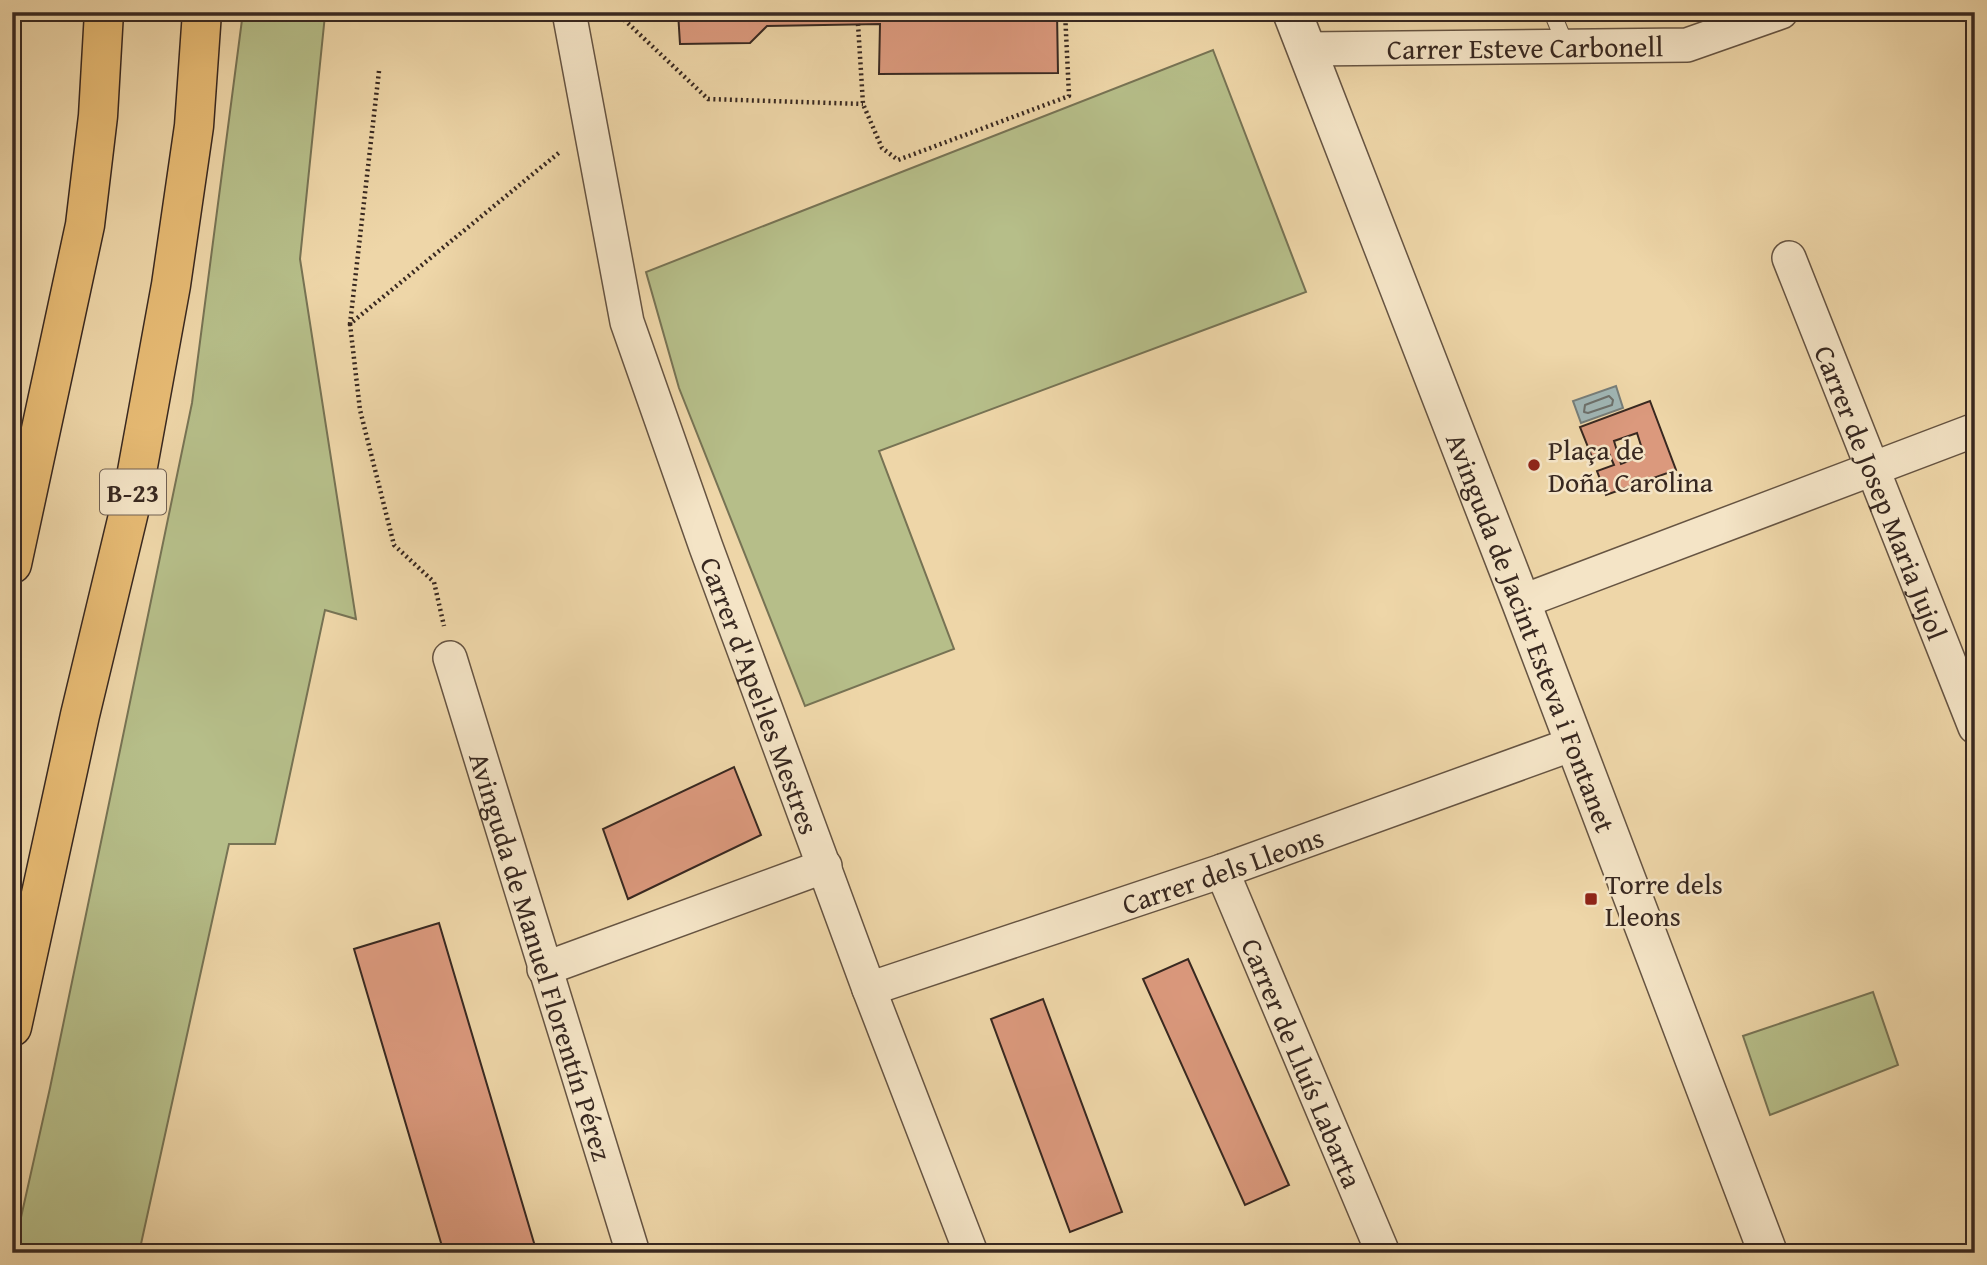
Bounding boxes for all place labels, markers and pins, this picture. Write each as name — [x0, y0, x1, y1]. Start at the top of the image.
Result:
place label: Plaça de Doña Carolina — [1548, 429, 1714, 502]
marker: Plaça de Doña Carolina — [1526, 457, 1542, 473]
place label: Torre dels Lleons — [1605, 863, 1723, 936]
marker: Torre dels Lleons — [1583, 891, 1599, 907]

